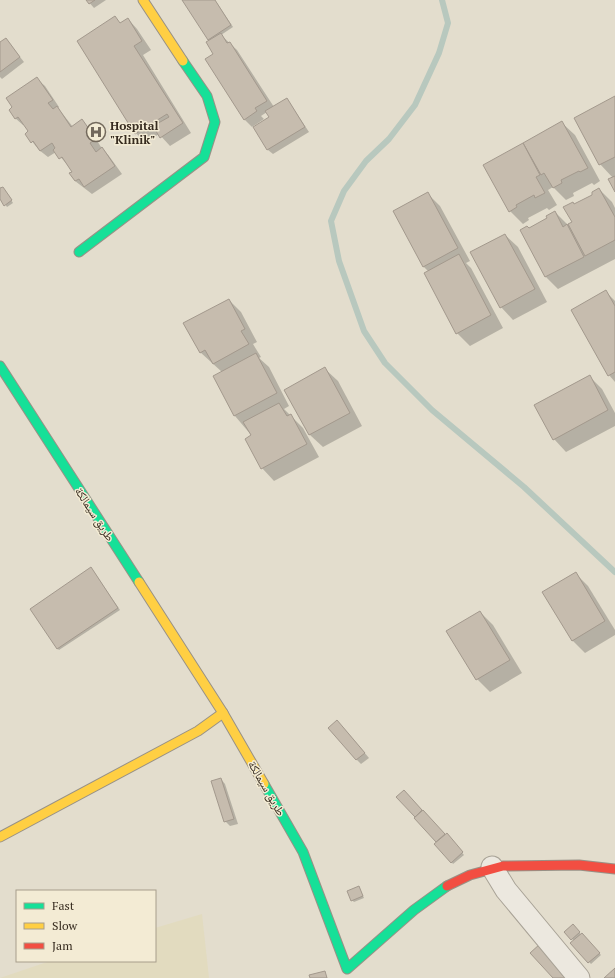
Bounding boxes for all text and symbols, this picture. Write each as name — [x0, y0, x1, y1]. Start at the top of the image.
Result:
place label: Hospital "Klinik" — [110, 118, 159, 147]
hospital icon: Hospital "Klinik" — [85, 121, 107, 143]
street label: طريق سيمالكة — [72, 484, 118, 544]
street label: طريق سيمالكة — [245, 758, 289, 818]
legend — [16, 890, 156, 962]
text: Fast — [52, 898, 75, 913]
text: Slow — [52, 918, 78, 933]
text: Jam — [52, 938, 73, 953]

